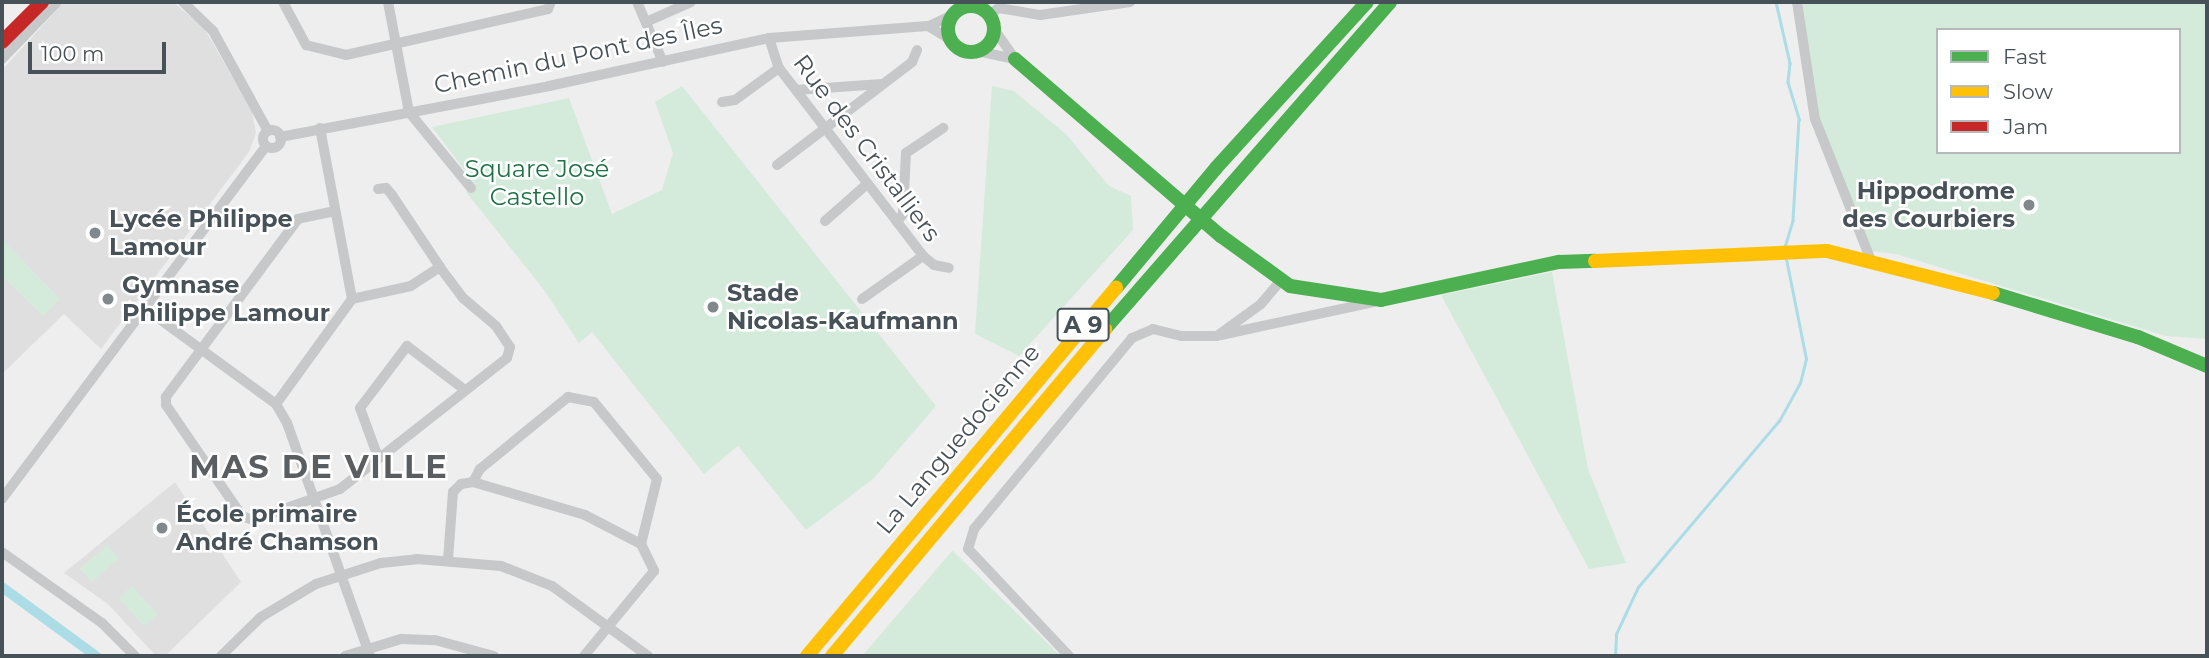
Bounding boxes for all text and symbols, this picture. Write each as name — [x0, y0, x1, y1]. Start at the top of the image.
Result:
street label: Chemin du Pont des Îles — [431, 10, 725, 100]
scale bar — [32, 28, 170, 72]
legend — [1936, 28, 2181, 154]
text: 100 m — [41, 41, 104, 66]
text: Fast — [2003, 44, 2047, 69]
street label: Rue des Cristalliers — [787, 49, 947, 247]
text: Slow — [2003, 79, 2053, 104]
text: Jam — [2003, 114, 2048, 139]
park label: Square José Castello — [465, 155, 609, 211]
place label: Hippodrome des Courbiers — [1842, 177, 2015, 233]
marker: Hippodrome des Courbiers — [2021, 197, 2037, 213]
place label: Lycée Philippe Lamour — [109, 205, 293, 261]
marker: Lycée Philippe Lamour — [87, 225, 103, 241]
place label: Gymnase Philippe Lamour — [122, 271, 330, 327]
place label: Stade Nicolas-Kaufmann — [727, 279, 959, 335]
marker: Gymnase Philippe Lamour — [100, 291, 116, 307]
marker: Stade Nicolas-Kaufmann — [705, 299, 721, 315]
road number: A 9 — [1055, 306, 1111, 344]
street label: La Languedocienne — [870, 338, 1046, 540]
district label: MAS DE VILLE — [191, 448, 447, 486]
place label: École primaire André Chamson — [176, 500, 379, 556]
marker: École primaire André Chamson — [154, 520, 170, 536]

